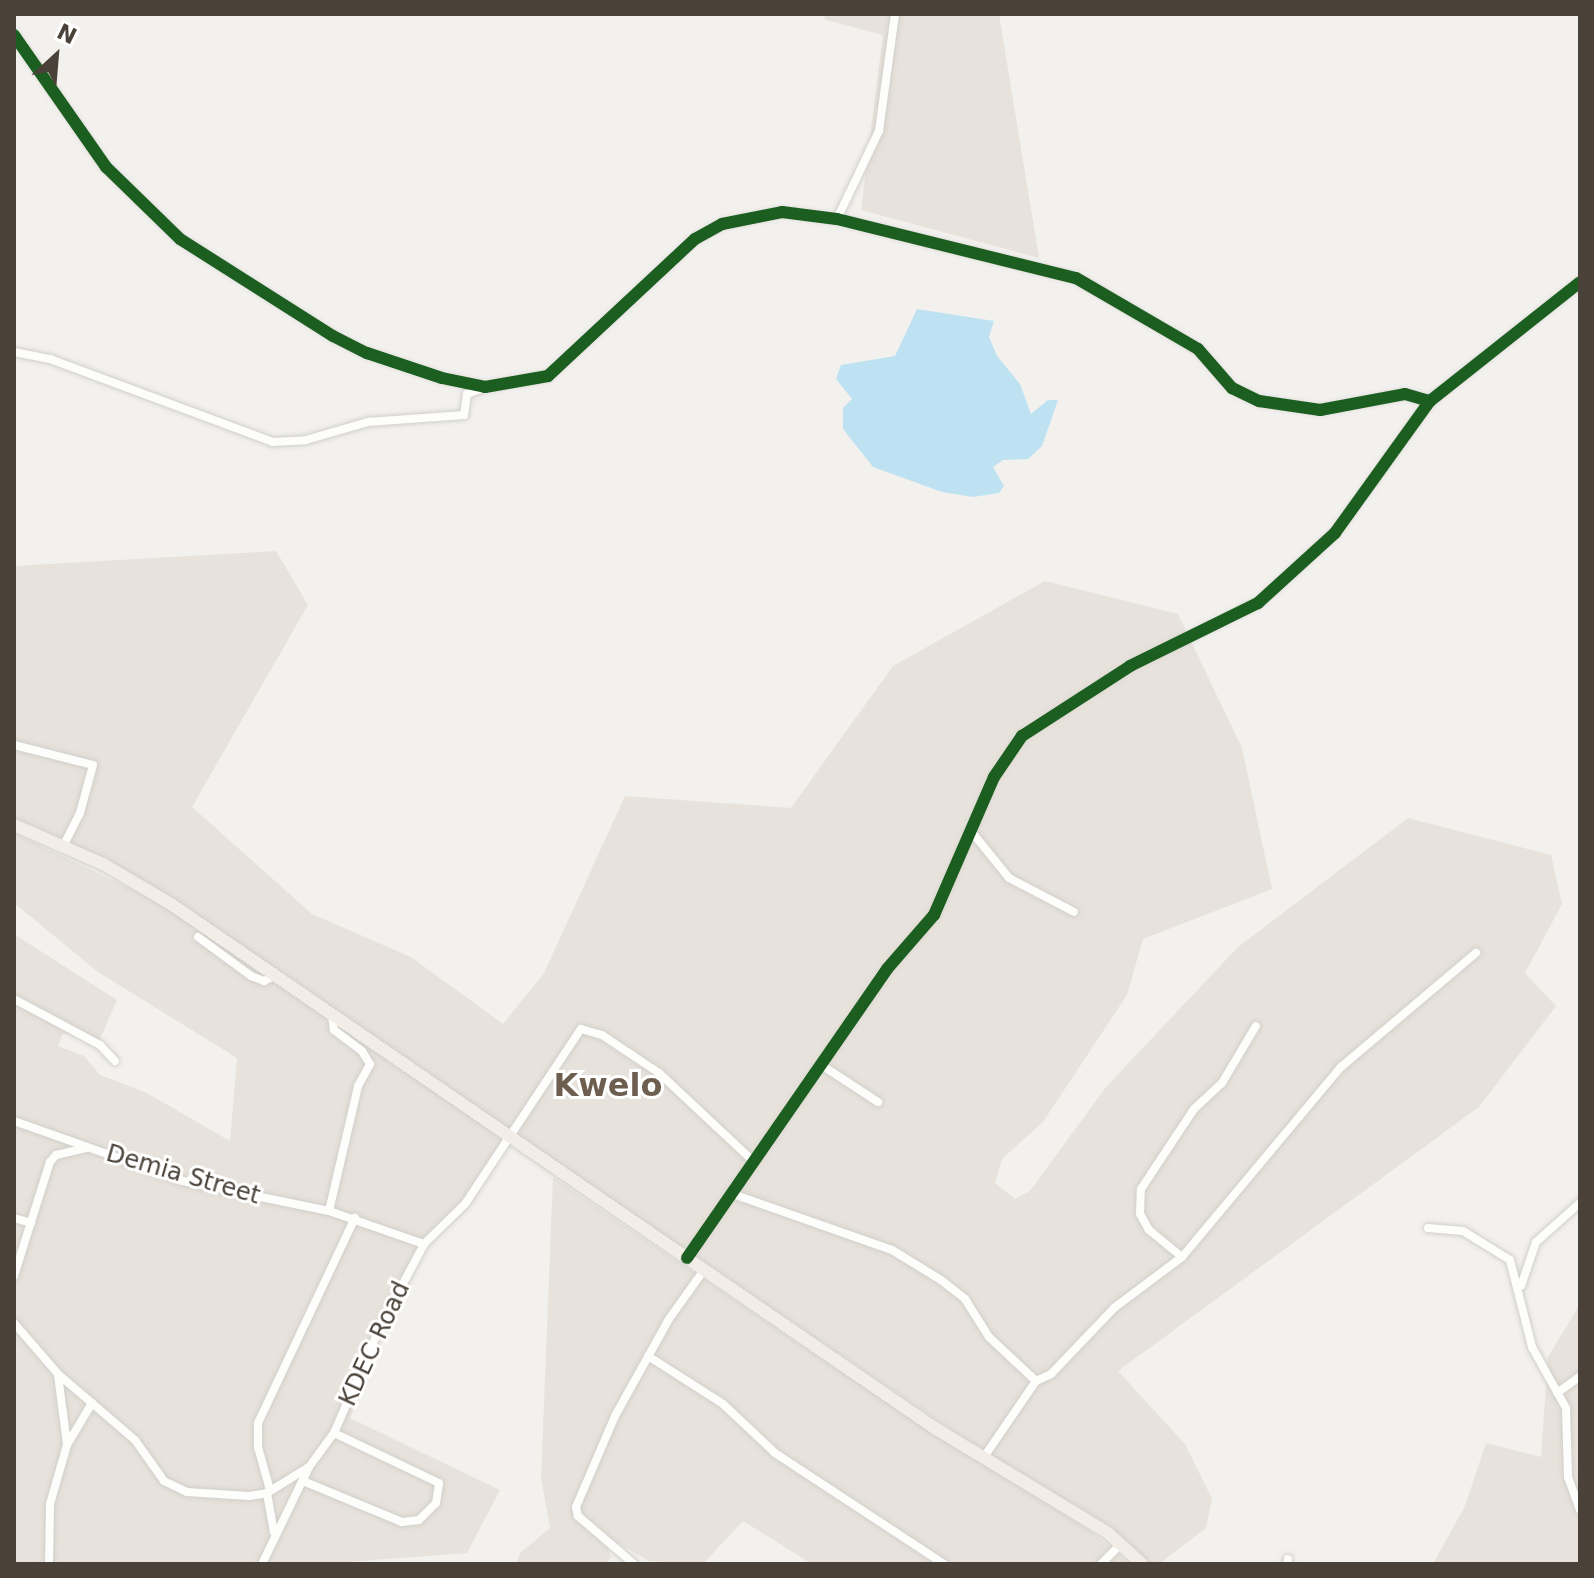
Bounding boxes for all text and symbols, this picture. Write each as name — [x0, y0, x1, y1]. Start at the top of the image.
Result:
north arrow — [16, 16, 96, 96]
text: N — [53, 19, 80, 49]
district label: Kwelo — [553, 1066, 663, 1104]
street label: Demia Street — [103, 1139, 263, 1211]
street label: KDEC Road — [334, 1277, 416, 1411]

